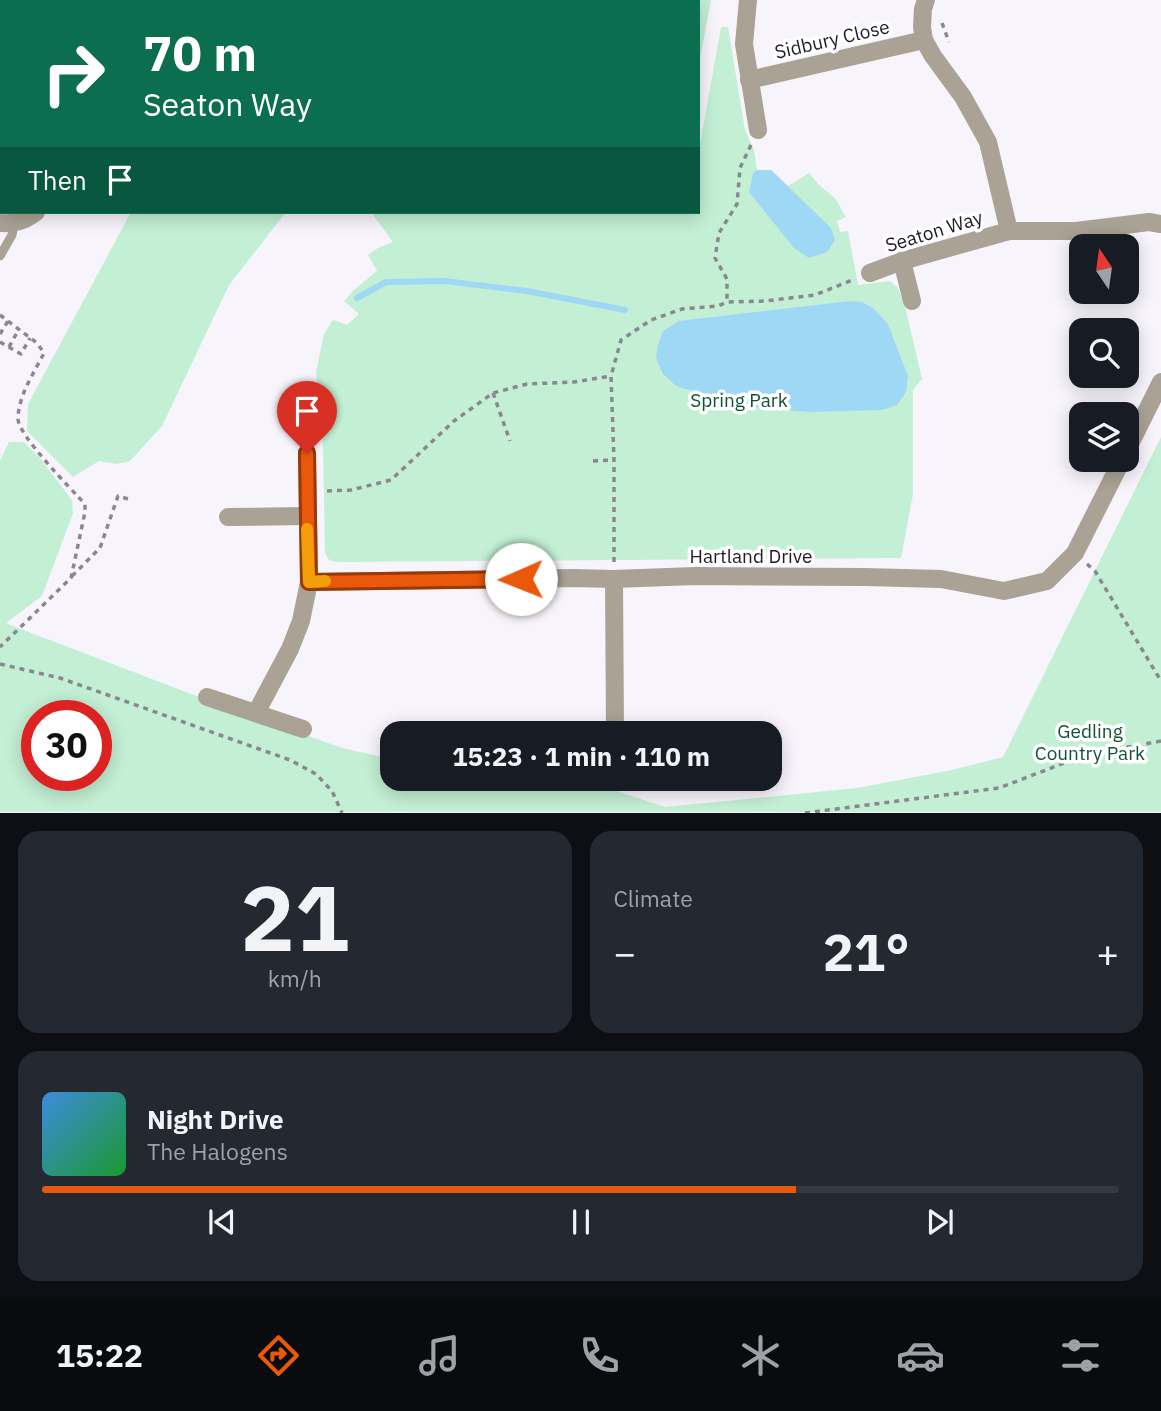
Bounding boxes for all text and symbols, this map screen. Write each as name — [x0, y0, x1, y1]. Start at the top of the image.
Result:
street label: Sidbury Close — [772, 14, 892, 64]
text: 70 m — [143, 21, 257, 84]
icon: right — [28, 28, 119, 119]
text: Seaton Way — [143, 83, 312, 125]
icon: arrive — [101, 161, 139, 199]
text: Then — [28, 163, 87, 197]
street label: Seaton Way — [882, 205, 986, 257]
north arrow — [1069, 234, 1139, 304]
map controls — [1069, 234, 1139, 472]
button: search — [1069, 318, 1139, 388]
pin — [277, 381, 337, 453]
park label: Spring Park — [690, 388, 788, 412]
icon: arrive — [288, 392, 326, 430]
button: layers — [1069, 402, 1139, 472]
position arrow — [484, 542, 558, 616]
street label: Hartland Drive — [689, 544, 813, 568]
speed limit sign: 30 — [21, 700, 112, 791]
park label: Gedling Country Park — [1035, 719, 1145, 765]
text: 15:23 · 1 min · 110 m — [452, 739, 710, 773]
text: 21 — [240, 858, 349, 976]
text: Climate — [614, 883, 693, 913]
text: 21° — [823, 918, 910, 985]
text: − — [614, 928, 636, 977]
text: + — [1096, 928, 1119, 977]
text: km/h — [268, 963, 322, 993]
text: Night Drive — [147, 1102, 284, 1136]
text: The Halogens — [147, 1136, 288, 1166]
icon: previous — [203, 1203, 241, 1241]
icon: pause — [562, 1203, 600, 1241]
icon: next — [921, 1203, 959, 1241]
icon: directions — [254, 1331, 303, 1380]
icon: music — [415, 1331, 464, 1380]
icon: phone — [575, 1331, 624, 1380]
icon: climate — [736, 1331, 785, 1380]
icon: car — [896, 1331, 945, 1380]
icon: filters — [1056, 1331, 1105, 1380]
text: 15:22 — [56, 1334, 143, 1376]

